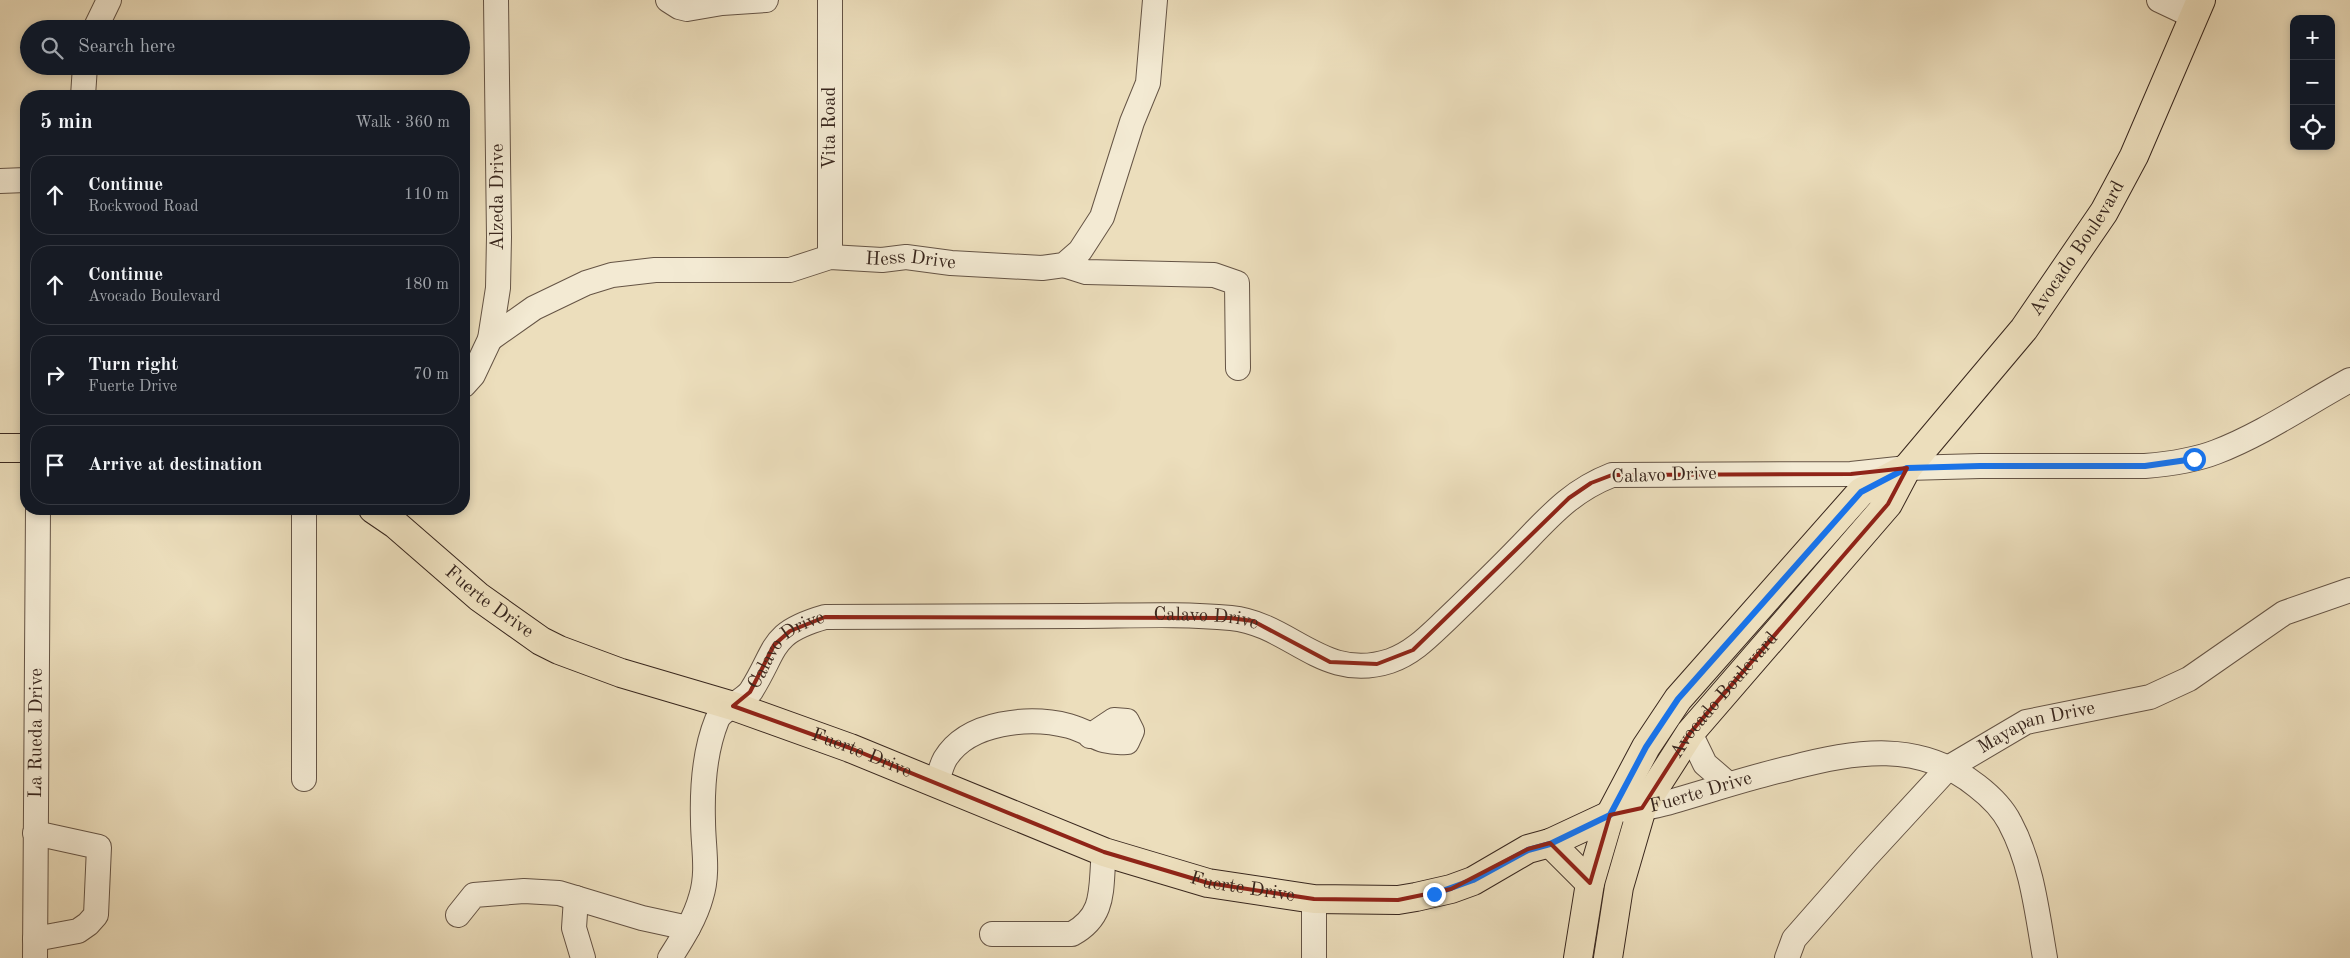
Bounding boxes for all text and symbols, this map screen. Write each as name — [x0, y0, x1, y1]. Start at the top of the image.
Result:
map controls — [2290, 15, 2335, 150]
button: + — [2290, 15, 2335, 60]
search box — [20, 20, 470, 75]
icon: search — [38, 34, 66, 62]
text: Search here — [78, 38, 175, 57]
button: − — [2290, 60, 2335, 105]
street label: Vita Road — [821, 87, 840, 169]
button: locate — [2290, 105, 2335, 150]
text: 5 min — [40, 112, 93, 133]
text: Walk · 360 m — [355, 115, 450, 131]
street label: Alzeda Drive — [489, 143, 508, 251]
text: Continue — [88, 176, 163, 195]
street label: Avocado Boulevard — [2026, 178, 2128, 320]
icon: ahead — [41, 181, 69, 209]
text: 110 m — [404, 187, 449, 203]
text: Rockwood Road — [88, 199, 199, 215]
street label: Hess Drive — [865, 247, 956, 273]
text: Continue — [88, 266, 163, 285]
icon: ahead — [41, 271, 69, 299]
text: 180 m — [404, 277, 449, 293]
text: Avocado Boulevard — [88, 289, 220, 305]
text: Turn right — [88, 356, 178, 375]
icon: right — [41, 361, 69, 389]
text: 70 m — [413, 367, 449, 383]
text: Fuerte Drive — [88, 379, 177, 395]
route start — [2183, 448, 2206, 471]
icon: arrive — [41, 451, 69, 479]
text: Arrive at destination — [88, 456, 262, 475]
street label: Calavo Drive — [1611, 465, 1717, 487]
street label: Fuerte Drive — [441, 562, 537, 642]
street label: Calavo Drive — [1153, 606, 1261, 633]
street label: Calavo Drive — [745, 608, 827, 693]
street label: Avocado Boulevard — [1667, 629, 1782, 762]
street label: La Rueda Drive — [27, 668, 46, 798]
street label: Mayapan Drive — [1975, 699, 2097, 758]
street label: Fuerte Drive — [809, 725, 914, 782]
street label: Fuerte Drive — [1648, 769, 1754, 816]
street label: Fuerte Drive — [1188, 869, 1296, 905]
route end — [1423, 883, 1446, 906]

